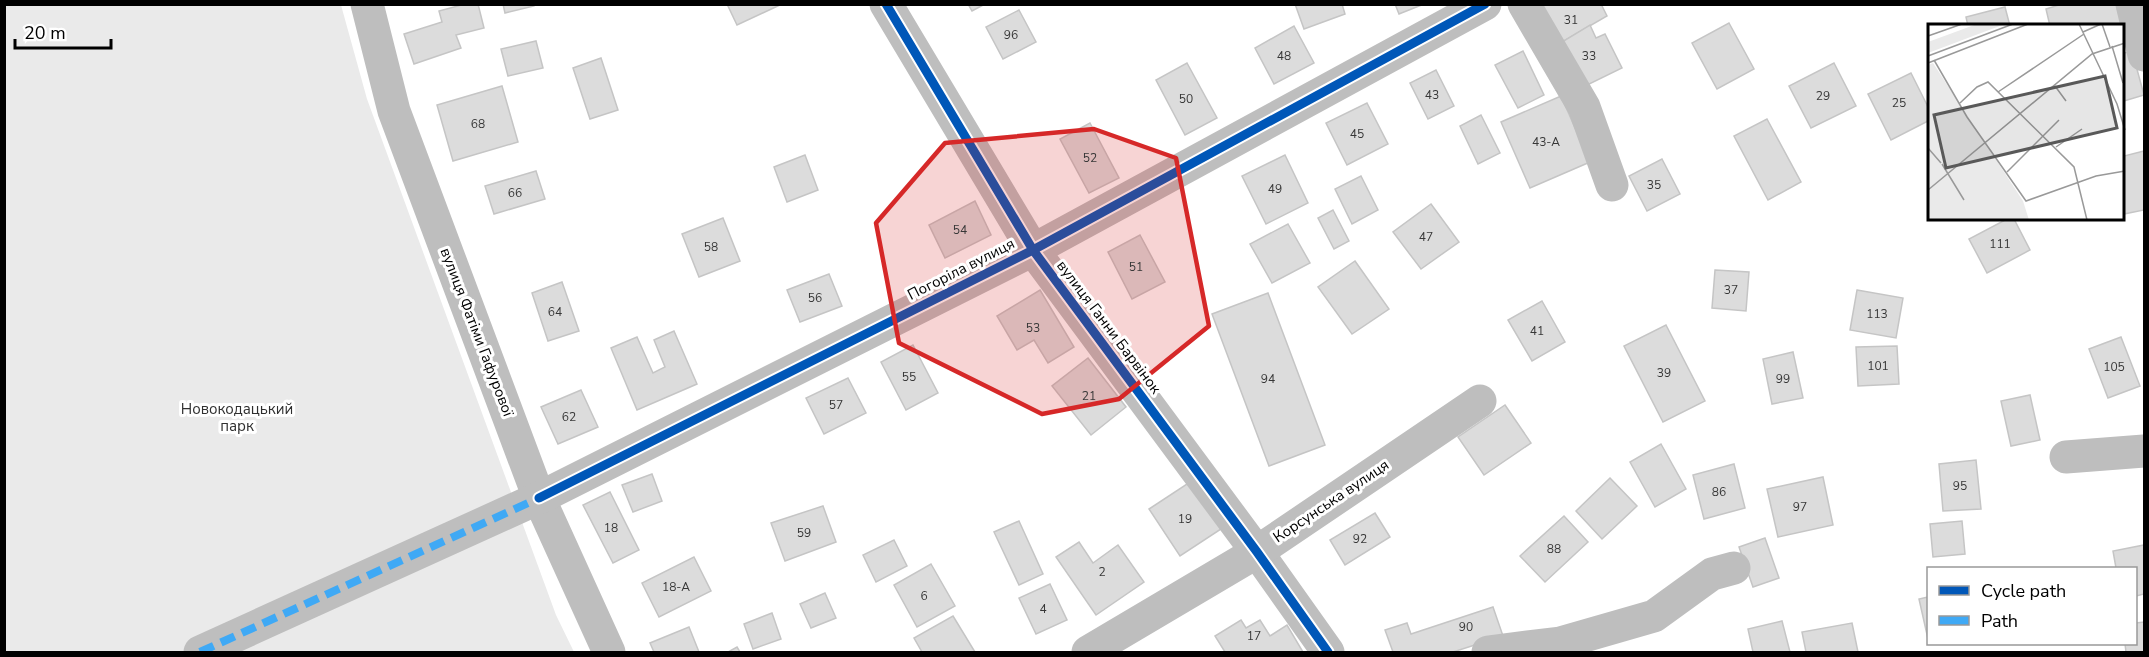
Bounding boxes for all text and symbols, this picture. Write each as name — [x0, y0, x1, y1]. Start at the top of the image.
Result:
scale bar — [15, 12, 111, 50]
house number: 31 — [1564, 12, 1578, 28]
text: 20 m — [24, 21, 66, 45]
inset map — [1928, 24, 2125, 220]
house number: 96 — [1004, 27, 1018, 43]
house number: 48 — [1277, 48, 1291, 64]
house number: 33 — [1582, 48, 1596, 64]
house number: 43 — [1425, 87, 1439, 103]
house number: 29 — [1816, 88, 1830, 104]
house number: 50 — [1179, 91, 1193, 107]
house number: 25 — [1892, 95, 1906, 111]
house number: 68 — [471, 116, 485, 132]
house number: 45 — [1350, 126, 1364, 142]
house number: 43-А — [1532, 134, 1560, 150]
house number: 52 — [1083, 150, 1097, 166]
house number: 35 — [1647, 177, 1661, 193]
house number: 49 — [1268, 181, 1282, 197]
house number: 66 — [508, 185, 522, 201]
house number: 54 — [953, 222, 967, 238]
house number: 47 — [1419, 229, 1433, 245]
street label: Погоріла вулиця — [904, 233, 1018, 305]
house number: 111 — [1989, 236, 2011, 252]
house number: 58 — [704, 239, 718, 255]
street label: вулиця Фатіми Гафурової — [436, 245, 519, 420]
street label: вулиця Ганни Барвінок — [1052, 256, 1166, 398]
house number: 51 — [1129, 259, 1143, 275]
house number: 37 — [1724, 282, 1738, 298]
house number: 56 — [808, 290, 822, 306]
house number: 64 — [548, 304, 562, 320]
house number: 113 — [1866, 306, 1888, 322]
house number: 53 — [1026, 320, 1040, 336]
house number: 41 — [1530, 323, 1544, 339]
house number: 101 — [1867, 358, 1889, 374]
house number: 105 — [2103, 359, 2125, 375]
house number: 39 — [1657, 365, 1671, 381]
house number: 55 — [902, 369, 916, 385]
house number: 94 — [1261, 371, 1275, 387]
house number: 99 — [1776, 371, 1790, 387]
house number: 21 — [1082, 388, 1096, 404]
house number: 57 — [829, 397, 843, 413]
park label: Новокодацький парк — [181, 399, 293, 436]
house number: 62 — [562, 409, 576, 425]
street label: Корсунська вулиця — [1269, 455, 1393, 547]
house number: 95 — [1953, 478, 1967, 494]
house number: 86 — [1712, 484, 1726, 500]
house number: 97 — [1793, 499, 1807, 515]
house number: 19 — [1178, 511, 1192, 527]
house number: 18 — [604, 520, 618, 536]
house number: 59 — [797, 525, 811, 541]
house number: 92 — [1353, 531, 1367, 547]
house number: 88 — [1547, 541, 1561, 557]
house number: 2 — [1098, 564, 1106, 580]
legend — [1927, 567, 2137, 645]
house number: 18-А — [662, 579, 690, 595]
text: Cycle path — [1981, 579, 2066, 603]
house number: 6 — [920, 588, 928, 604]
house number: 4 — [1039, 601, 1047, 617]
text: Path — [1981, 609, 2018, 633]
house number: 90 — [1459, 619, 1473, 635]
house number: 17 — [1247, 628, 1261, 644]

